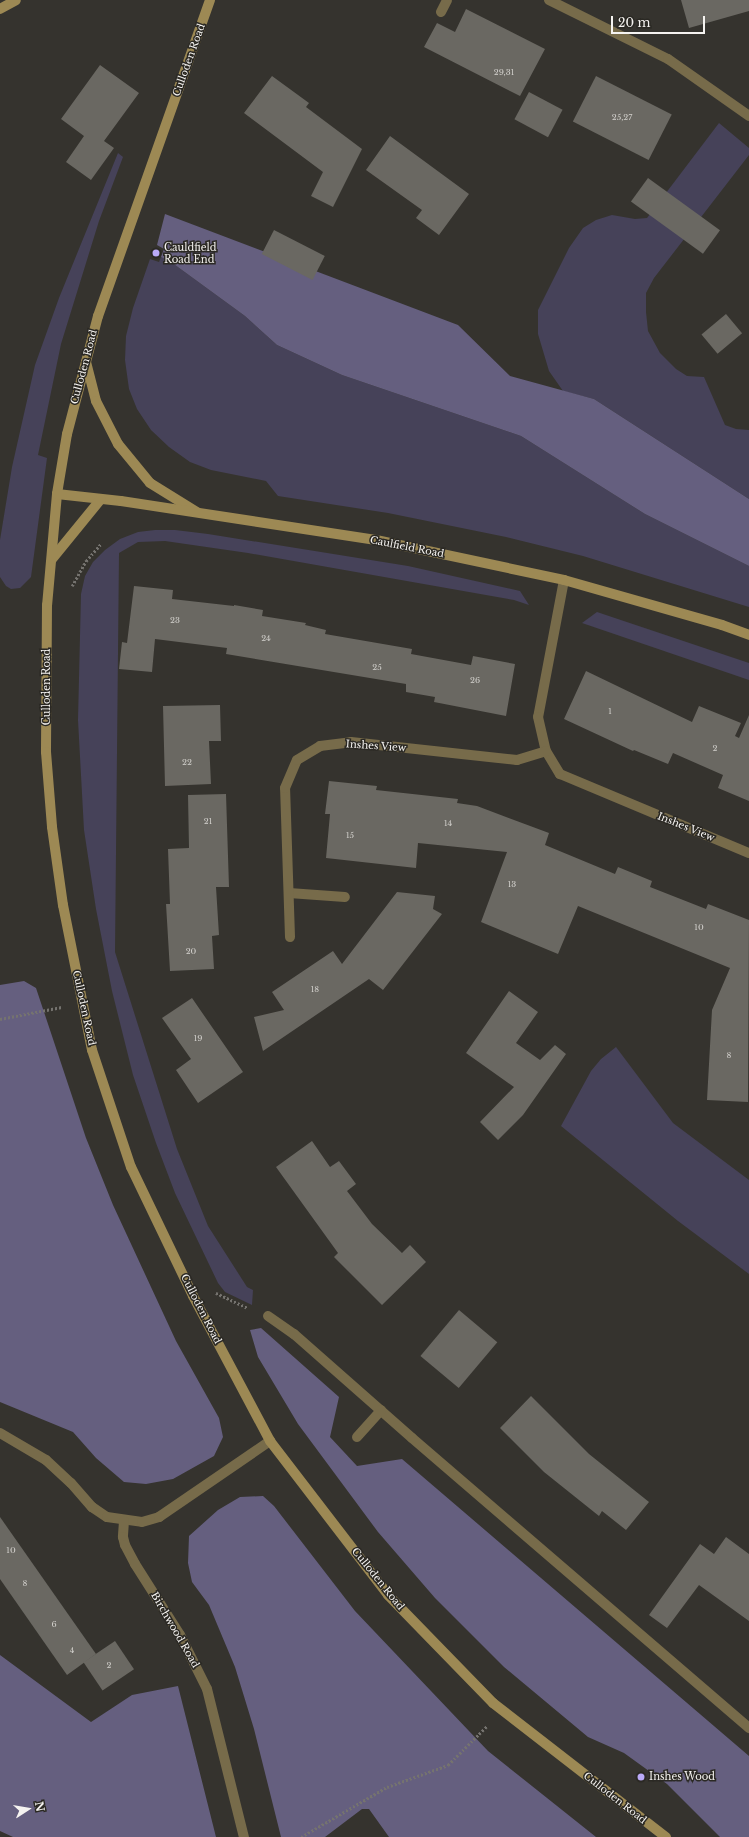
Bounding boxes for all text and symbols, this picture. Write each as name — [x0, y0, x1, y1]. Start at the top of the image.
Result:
scale bar — [613, 8, 707, 34]
text: 20 m — [618, 15, 650, 30]
street label: Culloden Road — [170, 22, 208, 98]
house number: 29,31 — [494, 68, 514, 78]
house number: 25,27 — [612, 113, 632, 123]
place label: Cauldfield Road End — [164, 241, 216, 264]
marker: Cauldfield Road End — [151, 248, 161, 258]
street label: Culloden Road — [68, 328, 100, 406]
street label: Caulfield Road — [369, 534, 445, 560]
house number: 23 — [170, 616, 180, 626]
house number: 24 — [261, 634, 271, 644]
street label: Culloden Road — [41, 649, 53, 725]
house number: 25 — [372, 663, 382, 673]
house number: 26 — [470, 676, 480, 686]
house number: 1 — [608, 707, 612, 717]
street label: Inshes View — [345, 738, 407, 754]
house number: 2 — [713, 744, 717, 754]
house number: 22 — [182, 758, 192, 768]
street label: Inshes View — [656, 810, 716, 844]
house number: 21 — [204, 817, 212, 827]
house number: 14 — [444, 819, 452, 829]
house number: 15 — [346, 831, 354, 841]
house number: 13 — [508, 880, 516, 890]
house number: 10 — [694, 923, 704, 933]
house number: 20 — [186, 947, 196, 957]
street label: Culloden Road — [70, 969, 98, 1047]
house number: 18 — [311, 985, 319, 995]
house number: 19 — [194, 1034, 202, 1044]
house number: 8 — [727, 1051, 731, 1061]
street label: Culloden Road — [178, 1272, 224, 1346]
street label: Culloden Road — [349, 1545, 407, 1613]
house number: 10 — [6, 1546, 16, 1556]
house number: 8 — [23, 1579, 27, 1589]
street label: Birchwood Road — [148, 1590, 202, 1670]
house number: 6 — [51, 1620, 57, 1630]
house number: 4 — [70, 1646, 74, 1656]
house number: 2 — [107, 1661, 111, 1671]
street label: Culloden Road — [581, 1770, 649, 1826]
place label: Inshes Wood — [649, 1771, 715, 1783]
marker: Inshes Wood — [636, 1772, 646, 1782]
north arrow — [8, 1789, 48, 1829]
text: N — [32, 1800, 48, 1813]

